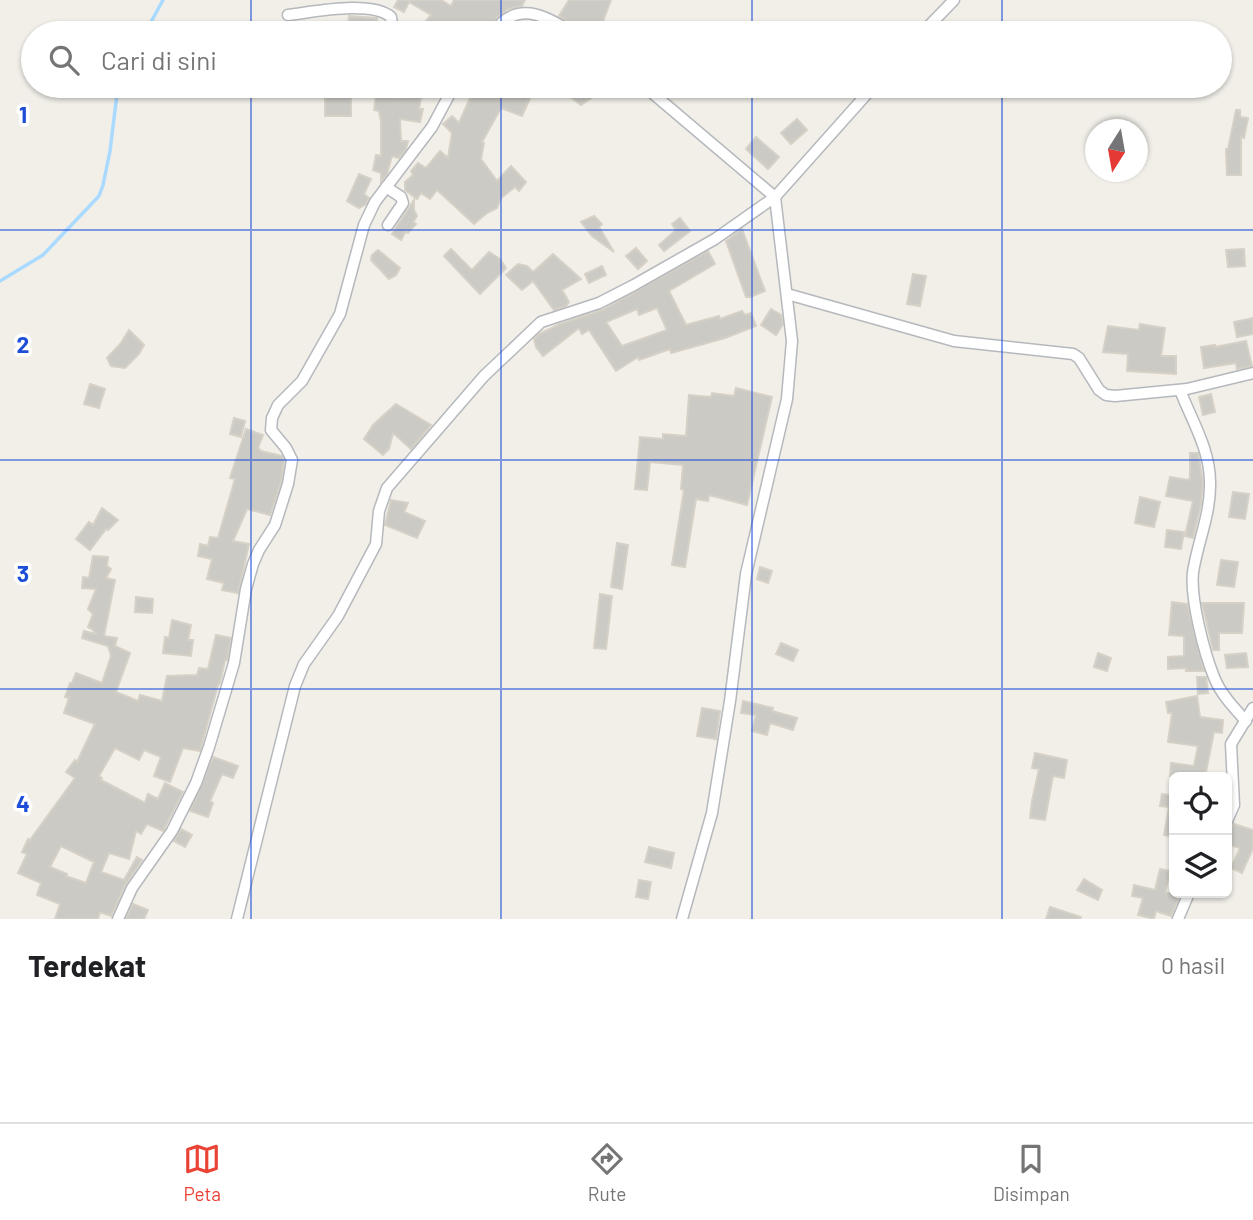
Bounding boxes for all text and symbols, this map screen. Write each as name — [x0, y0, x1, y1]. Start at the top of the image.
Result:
search box — [21, 21, 1232, 98]
icon: search — [45, 41, 83, 79]
text: Cari di sini — [101, 44, 217, 75]
text: 1 — [19, 100, 27, 128]
north arrow — [1085, 119, 1148, 182]
text: 2 — [17, 330, 29, 358]
text: 3 — [17, 559, 29, 587]
map controls — [1169, 772, 1232, 898]
button: locate — [1169, 772, 1232, 835]
text: 4 — [16, 789, 30, 817]
button: layers — [1169, 835, 1232, 898]
text: Terdekat — [28, 947, 146, 983]
text: 0 hasil — [1161, 951, 1225, 979]
tab: Peta — [183, 1140, 221, 1205]
tab: Rute — [588, 1140, 626, 1205]
tab: Disimpan — [993, 1140, 1070, 1205]

